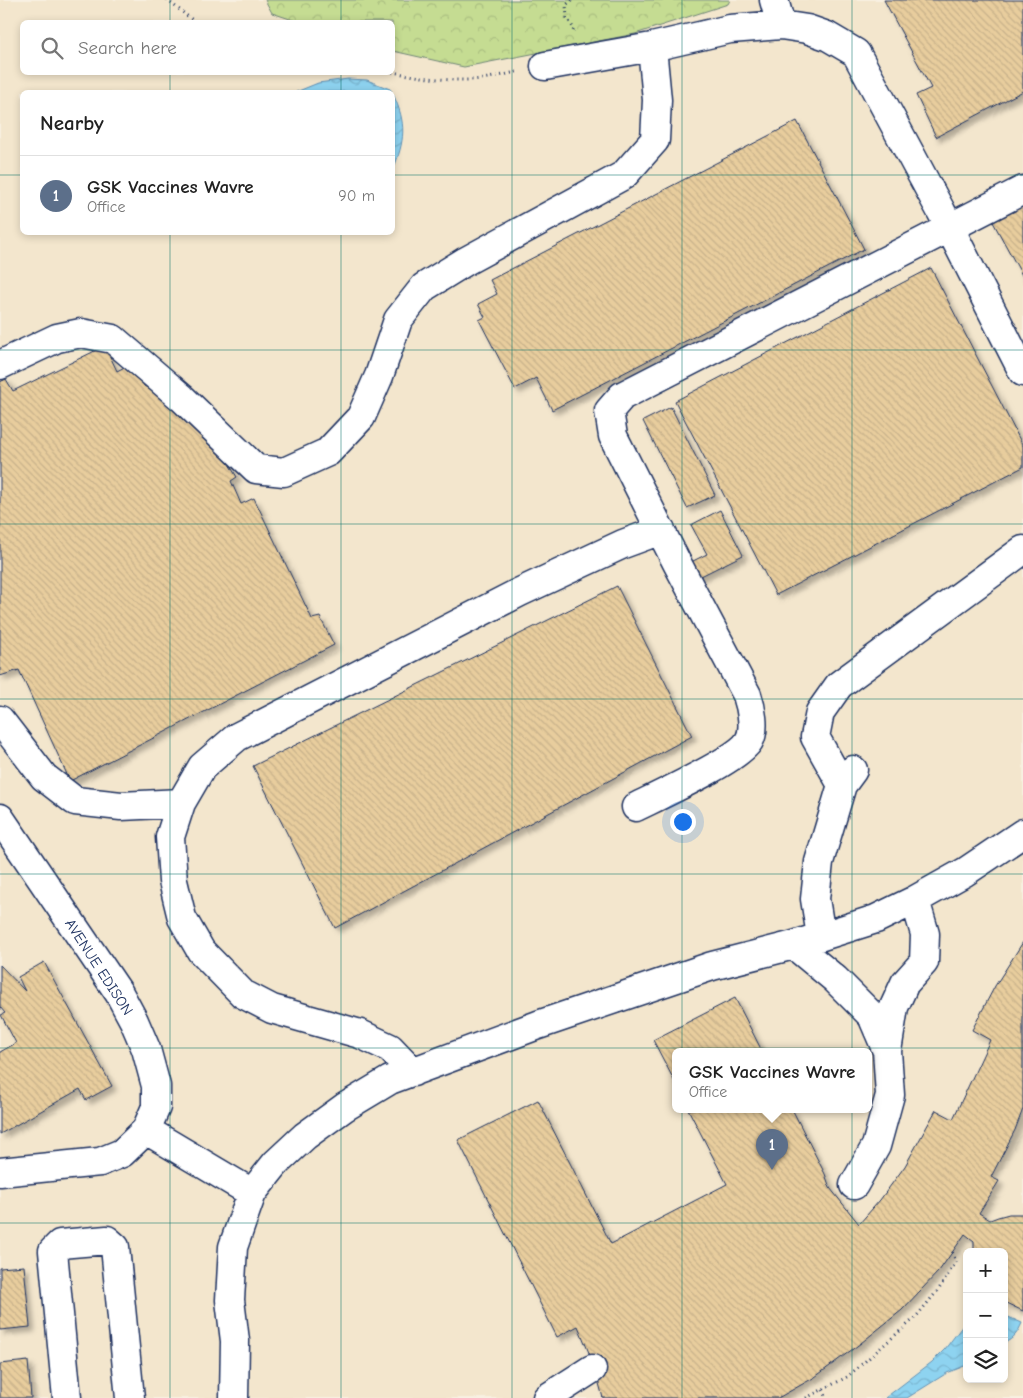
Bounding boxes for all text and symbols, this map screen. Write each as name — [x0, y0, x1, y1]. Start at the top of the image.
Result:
search box — [20, 20, 395, 75]
icon: search — [38, 34, 66, 62]
text: Search here — [78, 37, 177, 59]
text: Nearby — [40, 111, 104, 135]
text: GSK Vaccines Wavre — [87, 176, 254, 198]
text: 1 — [53, 187, 59, 205]
text: 90 m — [338, 187, 375, 205]
text: Office — [87, 198, 126, 216]
your location — [670, 809, 696, 835]
street label: AVENUE EDISON — [61, 915, 137, 1019]
popup — [672, 1048, 872, 1113]
text: GSK Vaccines Wavre — [689, 1061, 855, 1083]
text: Office — [689, 1083, 727, 1101]
pin: 1 — [756, 1129, 788, 1170]
map controls — [963, 1248, 1008, 1383]
button: + — [963, 1248, 1008, 1293]
button: − — [963, 1293, 1008, 1338]
button: layers — [963, 1338, 1008, 1383]

